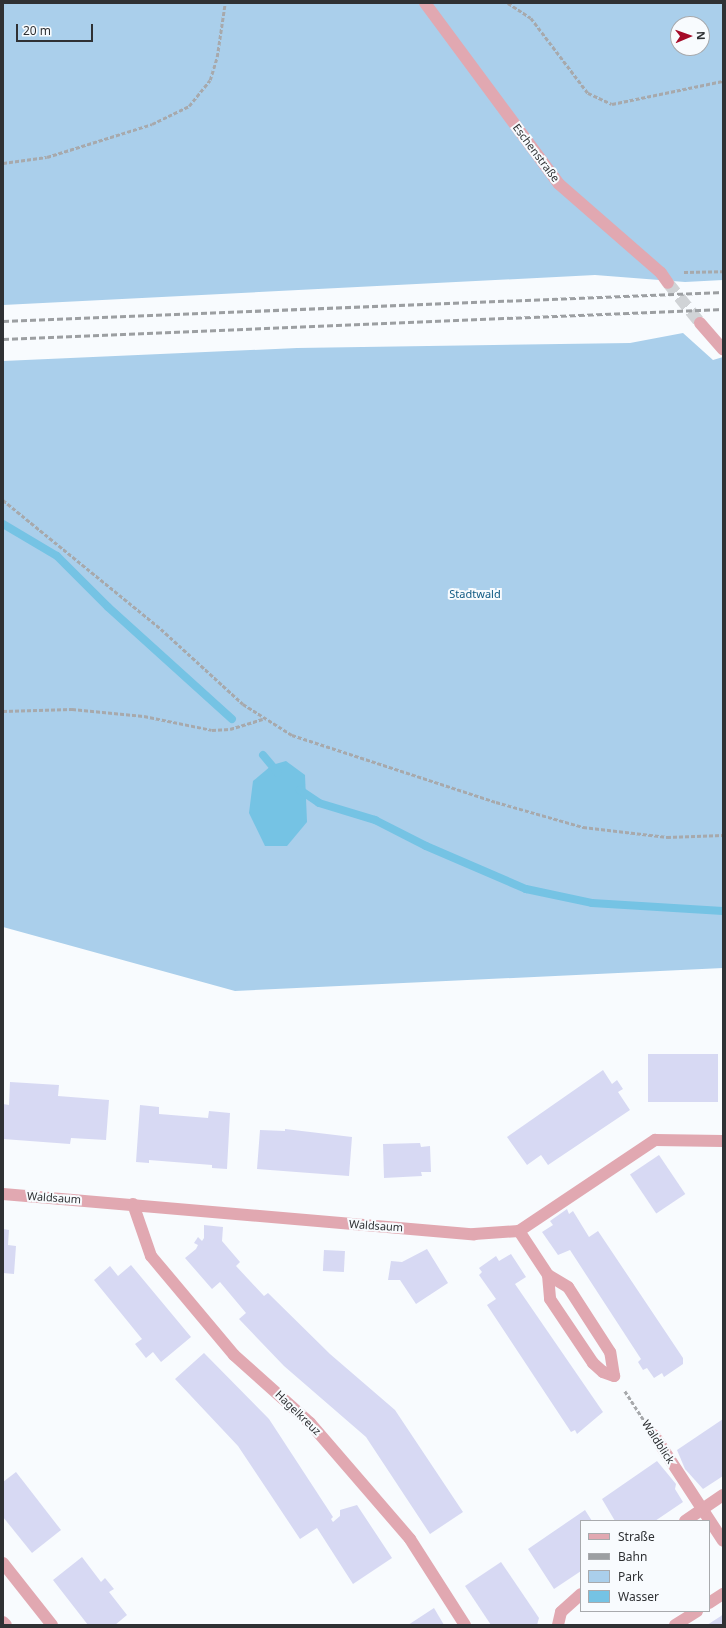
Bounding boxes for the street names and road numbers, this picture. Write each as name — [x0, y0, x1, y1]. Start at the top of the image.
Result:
street label: Eschenstraße — [510, 121, 562, 185]
street label: Waldsaum — [26, 1190, 82, 1206]
street label: Waldsaum — [348, 1218, 404, 1234]
street label: Hagelkreuz — [272, 1388, 324, 1438]
street label: Waldblick — [639, 1418, 677, 1466]

